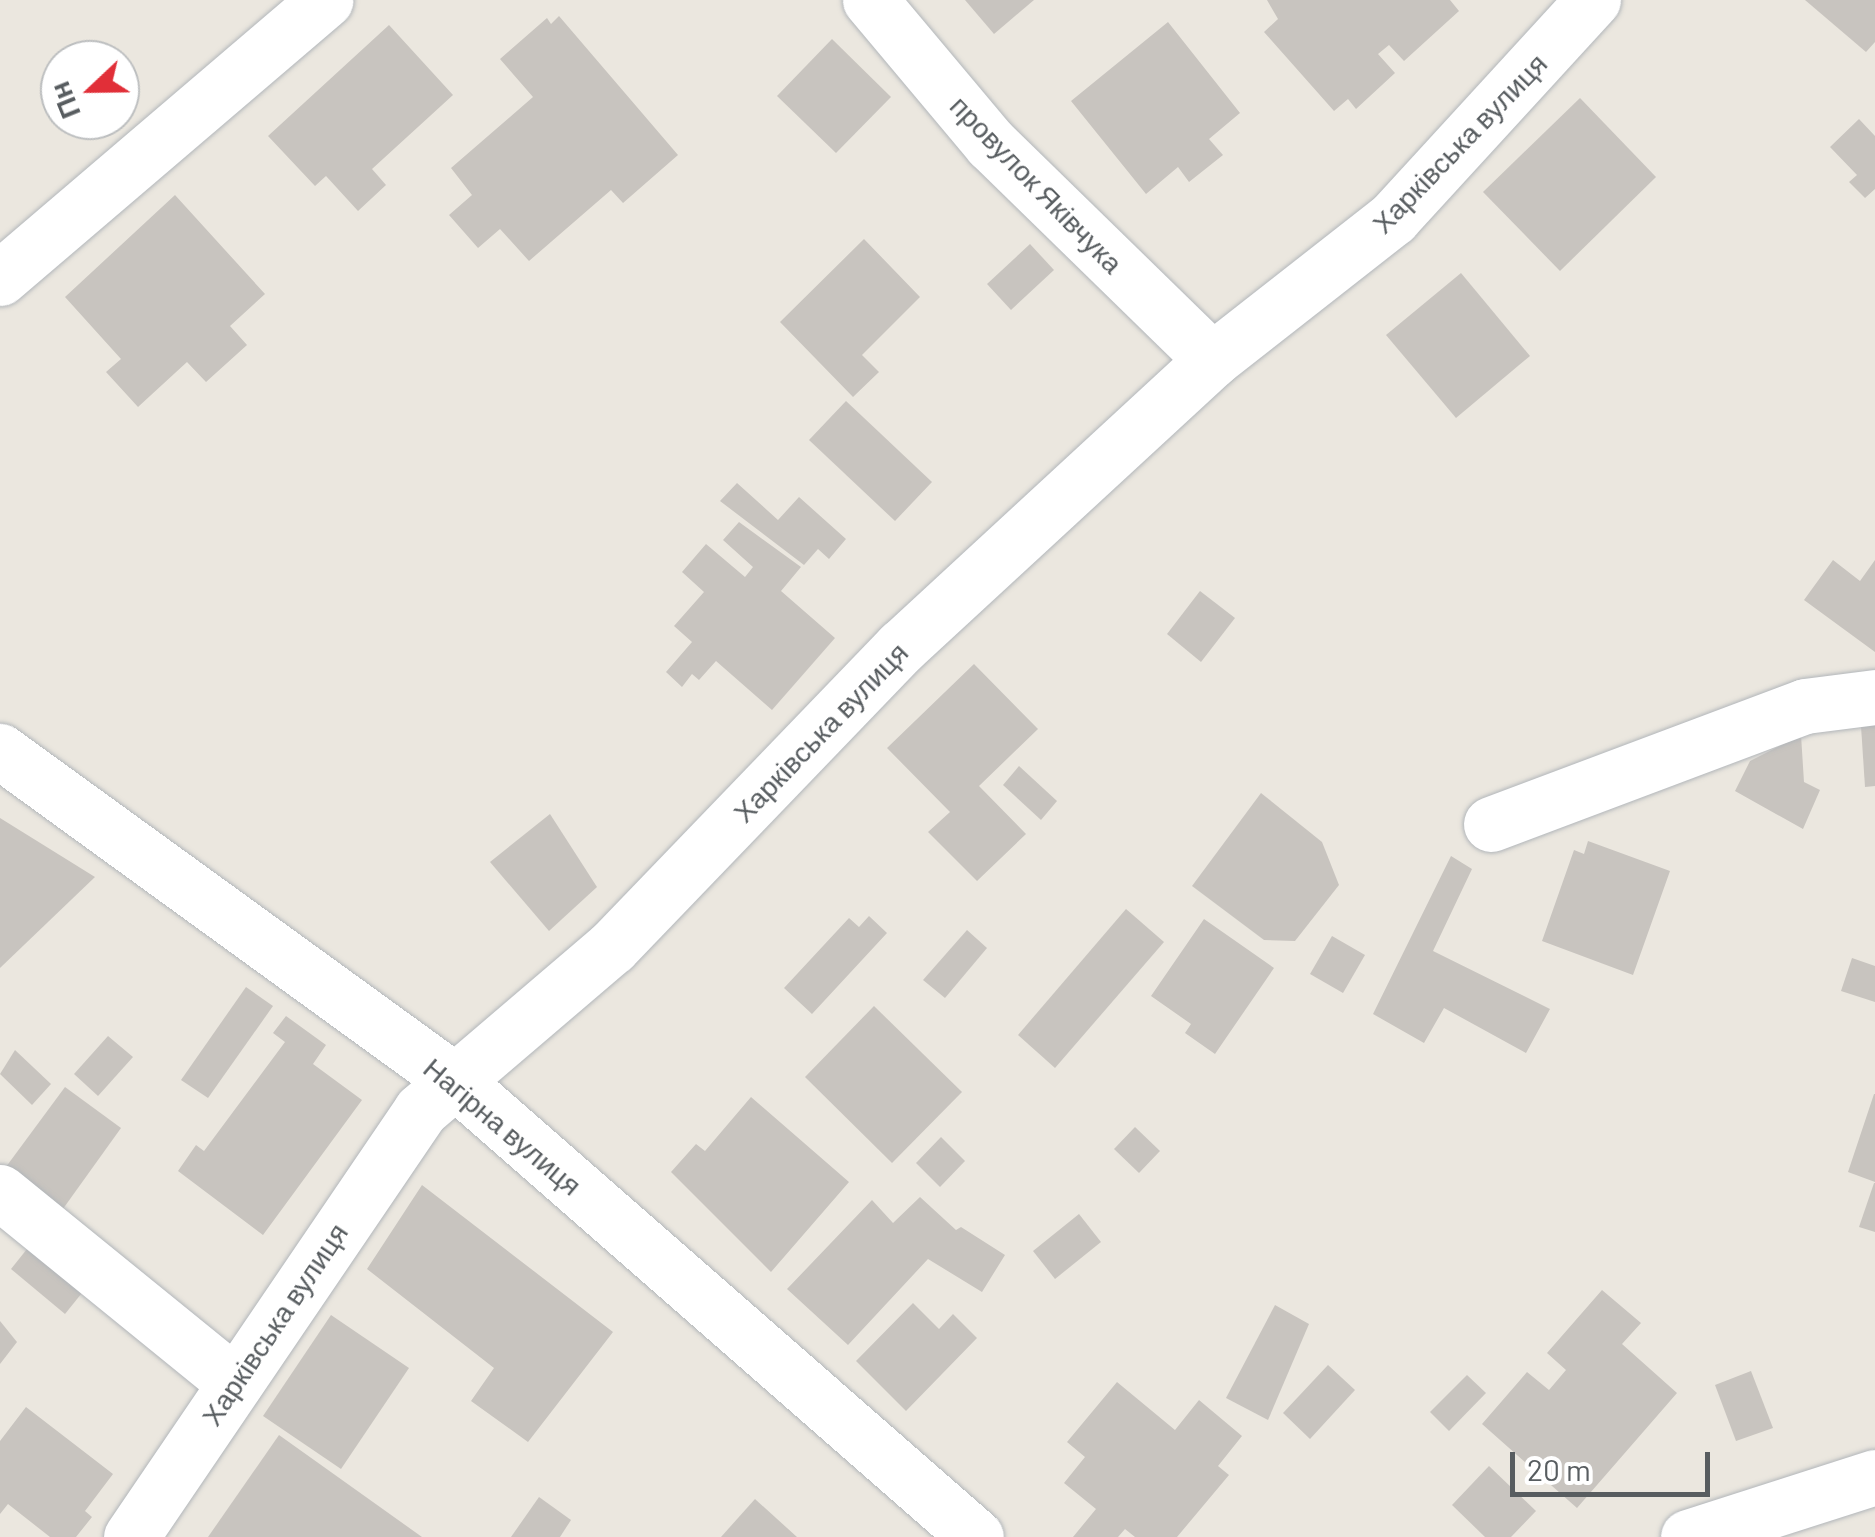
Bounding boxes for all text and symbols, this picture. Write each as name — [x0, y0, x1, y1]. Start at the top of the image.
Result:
north arrow — [40, 40, 140, 140]
street label: Харківська вулиця — [1365, 46, 1553, 240]
text: Пн — [41, 77, 87, 124]
street label: провулок Яківчука — [944, 88, 1130, 280]
street label: Харківська вулиця — [726, 635, 914, 829]
street label: Нагірна вулиця — [417, 1050, 589, 1202]
street label: Харківська вулиця — [194, 1217, 354, 1431]
scale bar — [1515, 1432, 1715, 1494]
text: 20 m — [1527, 1451, 1591, 1487]

